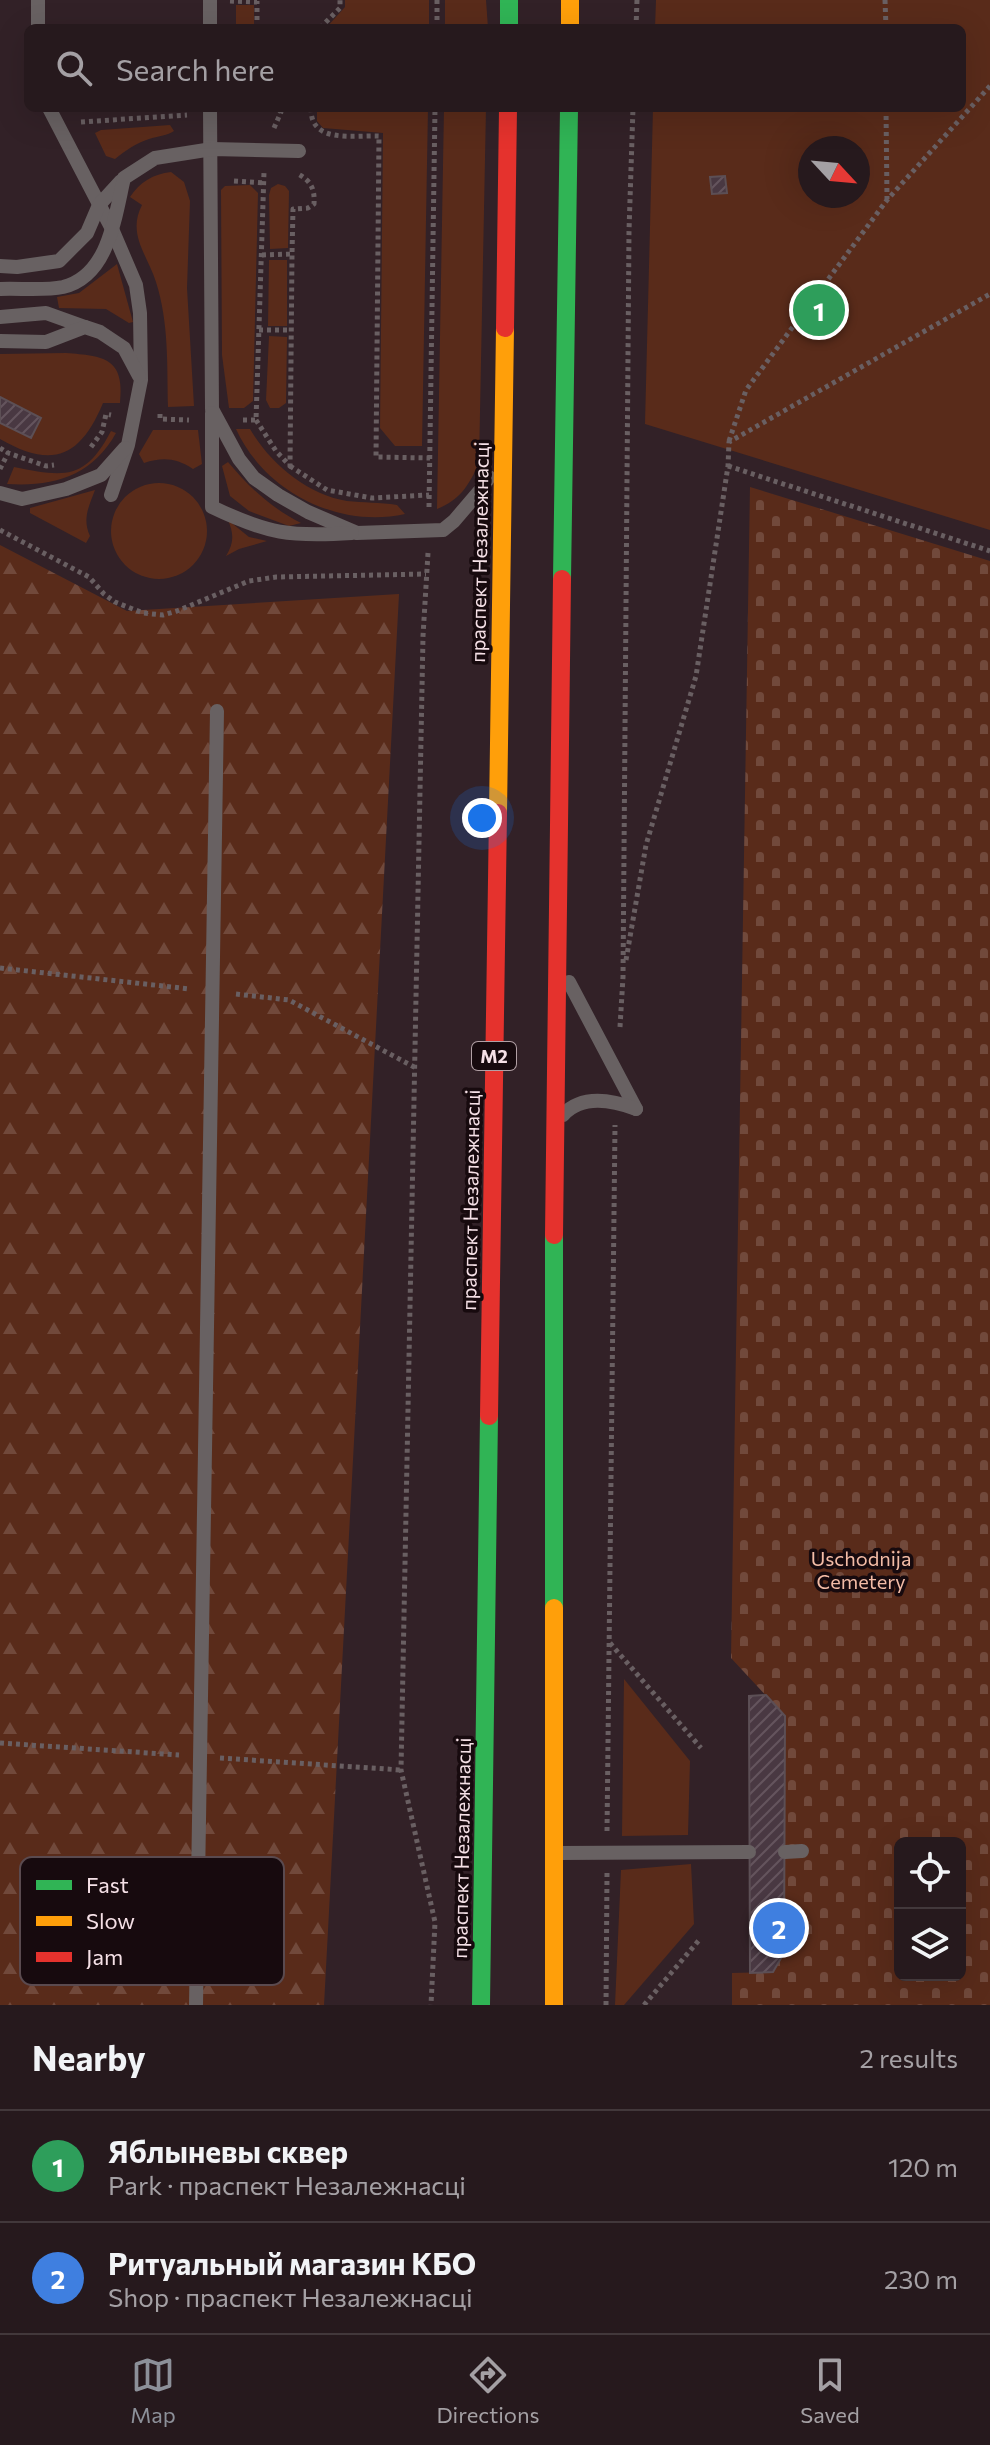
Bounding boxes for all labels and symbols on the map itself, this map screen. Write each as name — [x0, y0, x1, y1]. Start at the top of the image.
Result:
north arrow — [798, 136, 870, 208]
pin: 1 — [793, 280, 845, 340]
street label: праспект Незалежнасці — [465, 441, 493, 663]
your location — [462, 798, 502, 838]
road number: М2 — [472, 1042, 516, 1070]
street label: праспект Незалежнасці — [456, 1089, 484, 1311]
park label: Uschodnija Cemetery — [811, 1546, 911, 1593]
street label: праспект Незалежнасці — [447, 1737, 475, 1959]
legend — [20, 1857, 284, 1985]
text: Fast — [86, 1871, 129, 1898]
pin: 2 — [753, 1898, 805, 1958]
text: Slow — [86, 1907, 135, 1934]
text: Jam — [86, 1943, 123, 1970]

